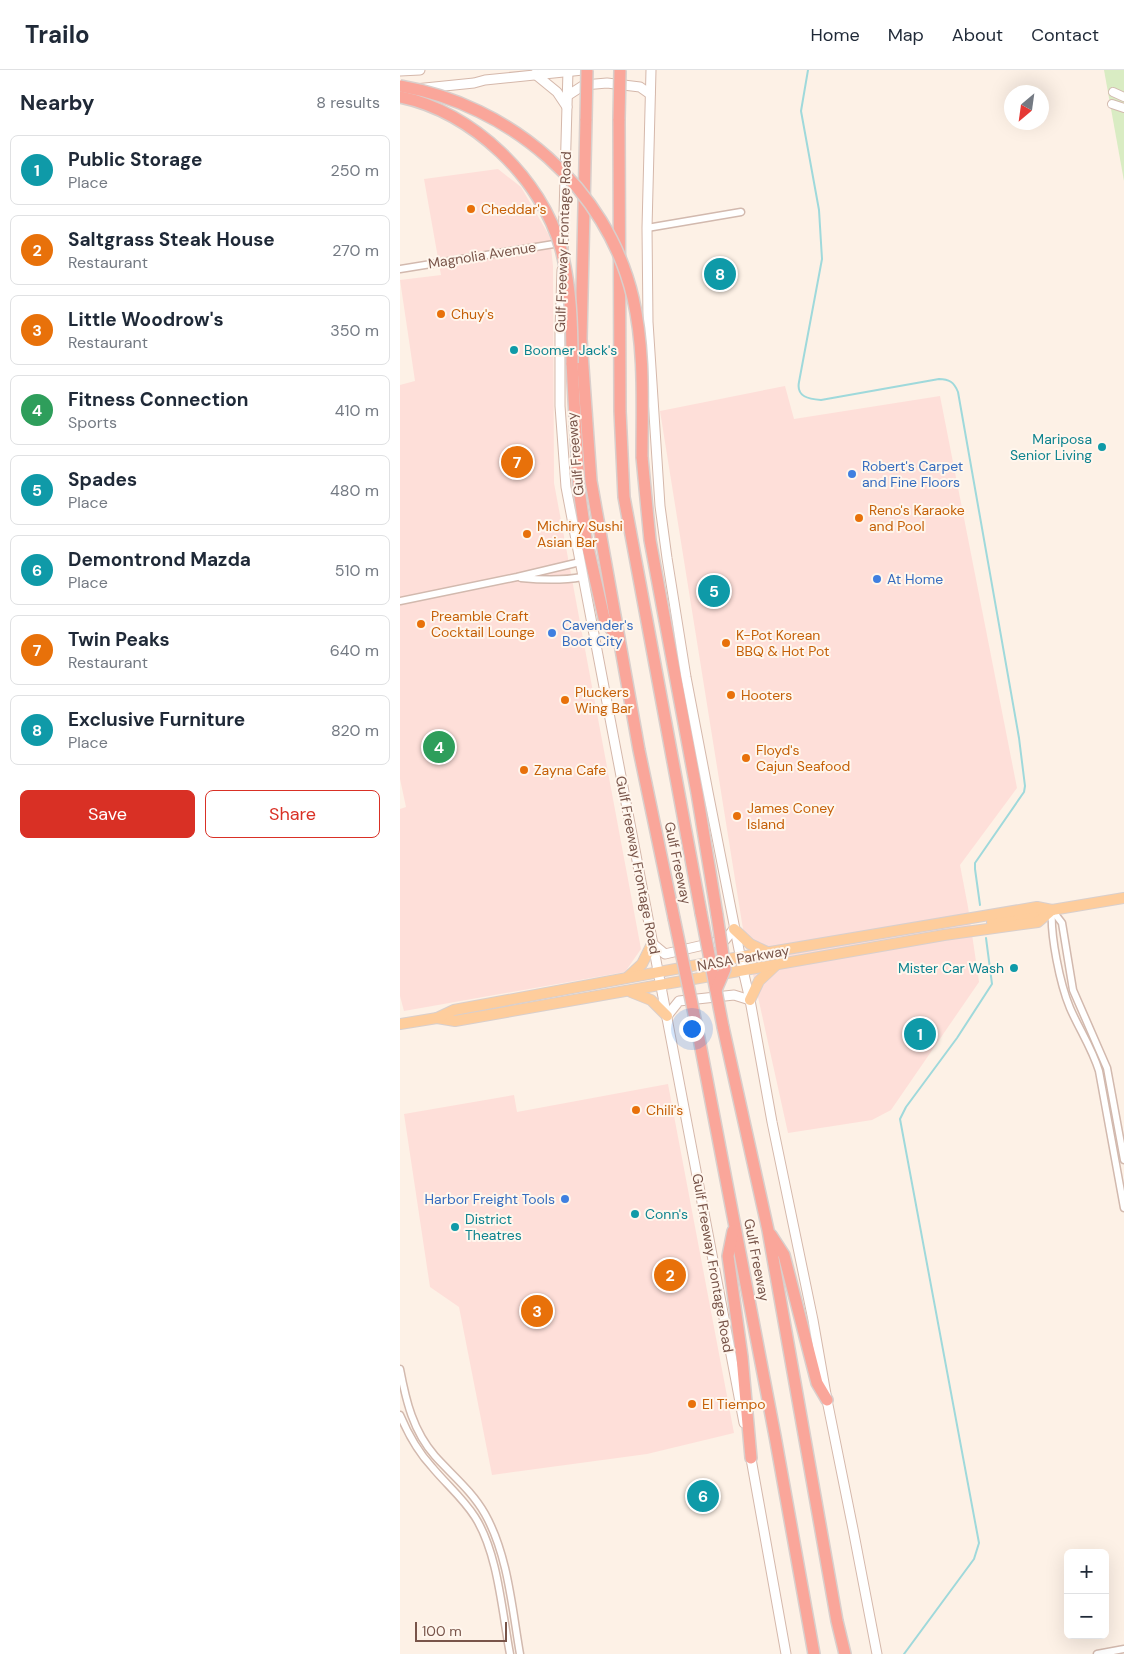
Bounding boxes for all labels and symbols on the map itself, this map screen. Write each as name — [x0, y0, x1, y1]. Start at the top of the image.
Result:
north arrow — [1004, 85, 1049, 130]
street label: Gulf Freeway Frontage Road — [551, 151, 575, 333]
place label: Cheddar's — [481, 200, 547, 218]
marker: Cheddar's — [465, 203, 477, 215]
street label: Magnolia Avenue — [427, 238, 537, 272]
pin: 8 — [704, 255, 736, 293]
place label: Chuy's — [451, 305, 494, 323]
marker: Chuy's — [435, 308, 447, 320]
place label: Boomer Jack's — [524, 341, 617, 359]
marker: Boomer Jack's — [508, 344, 520, 356]
street label: Gulf Freeway — [562, 411, 588, 497]
place label: Mariposa Senior Living — [1010, 430, 1092, 464]
marker: Mariposa Senior Living — [1096, 441, 1108, 453]
pin: 7 — [501, 443, 533, 481]
place label: Robert's Carpet and Fine Floors — [862, 457, 963, 491]
marker: Robert's Carpet and Fine Floors — [846, 468, 858, 480]
place label: Reno's Karaoke and Pool — [869, 501, 965, 535]
marker: Reno's Karaoke and Pool — [853, 512, 865, 524]
place label: Michiry Sushi Asian Bar — [537, 517, 623, 551]
marker: Michiry Sushi Asian Bar — [521, 528, 533, 540]
place label: At Home — [887, 570, 943, 588]
pin: 5 — [698, 572, 730, 610]
marker: At Home — [871, 573, 883, 585]
place label: Preamble Craft Cocktail Lounge — [431, 607, 535, 641]
place label: Cavender's Boot City — [562, 616, 634, 650]
marker: Preamble Craft Cocktail Lounge — [415, 618, 427, 630]
place label: K-Pot Korean BBQ & Hot Pot — [736, 626, 829, 660]
marker: Cavender's Boot City — [546, 627, 558, 639]
marker: K-Pot Korean BBQ & Hot Pot — [720, 637, 732, 649]
place label: Pluckers Wing Bar — [575, 683, 633, 717]
place label: Hooters — [741, 686, 792, 704]
marker: Hooters — [725, 689, 737, 701]
marker: Pluckers Wing Bar — [559, 694, 571, 706]
pin: 4 — [423, 728, 455, 766]
place label: Floyd's Cajun Seafood — [756, 741, 850, 775]
marker: Floyd's Cajun Seafood — [740, 752, 752, 764]
place label: Zayna Cafe — [534, 761, 606, 779]
marker: Zayna Cafe — [518, 764, 530, 776]
street label: Gulf Freeway Frontage Road — [612, 774, 664, 956]
place label: James Coney Island — [747, 799, 835, 833]
marker: James Coney Island — [731, 810, 743, 822]
street label: Gulf Freeway — [660, 820, 696, 906]
street label: NASA Parkway — [695, 941, 791, 975]
place label: Mister Car Wash — [898, 959, 1004, 977]
marker: Mister Car Wash — [1008, 962, 1020, 974]
pin: 1 — [904, 1015, 936, 1053]
your location — [679, 1016, 705, 1042]
place label: Chili's — [646, 1101, 683, 1119]
marker: Chili's — [630, 1104, 642, 1116]
street label: Gulf Freeway Frontage Road — [688, 1172, 738, 1354]
place label: Harbor Freight Tools — [425, 1190, 555, 1208]
marker: Harbor Freight Tools — [559, 1193, 571, 1205]
place label: Conn's — [645, 1205, 688, 1223]
marker: Conn's — [629, 1208, 641, 1220]
place label: District Theatres — [465, 1210, 522, 1244]
street label: Gulf Freeway — [740, 1217, 774, 1303]
marker: District Theatres — [449, 1221, 461, 1233]
pin: 2 — [654, 1256, 686, 1294]
pin: 3 — [521, 1292, 553, 1330]
place label: El Tiempo — [702, 1395, 765, 1413]
marker: El Tiempo — [686, 1398, 698, 1410]
pin: 6 — [687, 1477, 719, 1515]
scale bar — [415, 1619, 508, 1642]

